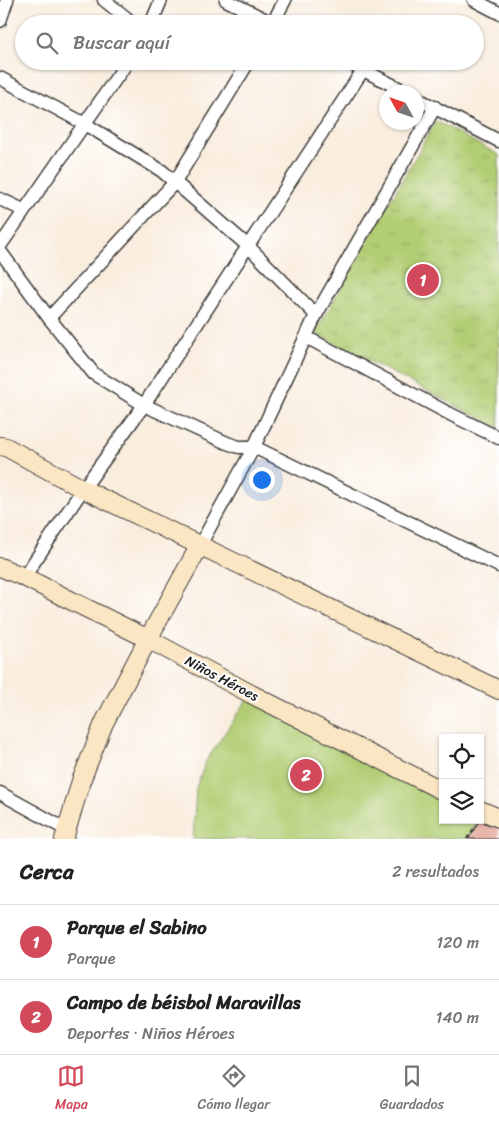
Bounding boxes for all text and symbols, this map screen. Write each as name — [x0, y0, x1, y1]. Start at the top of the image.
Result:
search box — [15, 15, 484, 70]
text: Buscar aquí — [73, 26, 170, 59]
icon: search — [33, 29, 61, 57]
north arrow — [379, 85, 424, 130]
pin: 1 — [407, 261, 439, 299]
your location — [249, 467, 275, 493]
street label: Niños Héroes — [180, 648, 264, 709]
map controls — [439, 734, 484, 824]
button: locate — [439, 734, 484, 779]
pin: 2 — [290, 756, 322, 794]
button: layers — [439, 779, 484, 824]
text: Cerca — [20, 853, 74, 891]
text: 2 resultados — [392, 857, 479, 886]
text: Parque el Sabino — [67, 911, 207, 944]
text: 1 — [33, 928, 39, 957]
text: 120 m — [436, 928, 479, 957]
text: Parque — [67, 944, 115, 973]
text: Campo de béisbol Maravillas — [67, 986, 301, 1019]
text: 2 — [31, 1003, 41, 1032]
text: 140 m — [436, 1003, 479, 1032]
text: Deportes · Niños Héroes — [67, 1019, 235, 1048]
tab: Mapa — [55, 1062, 88, 1117]
tab: Cómo llegar — [198, 1062, 270, 1117]
tab: Guardados — [380, 1062, 444, 1117]

